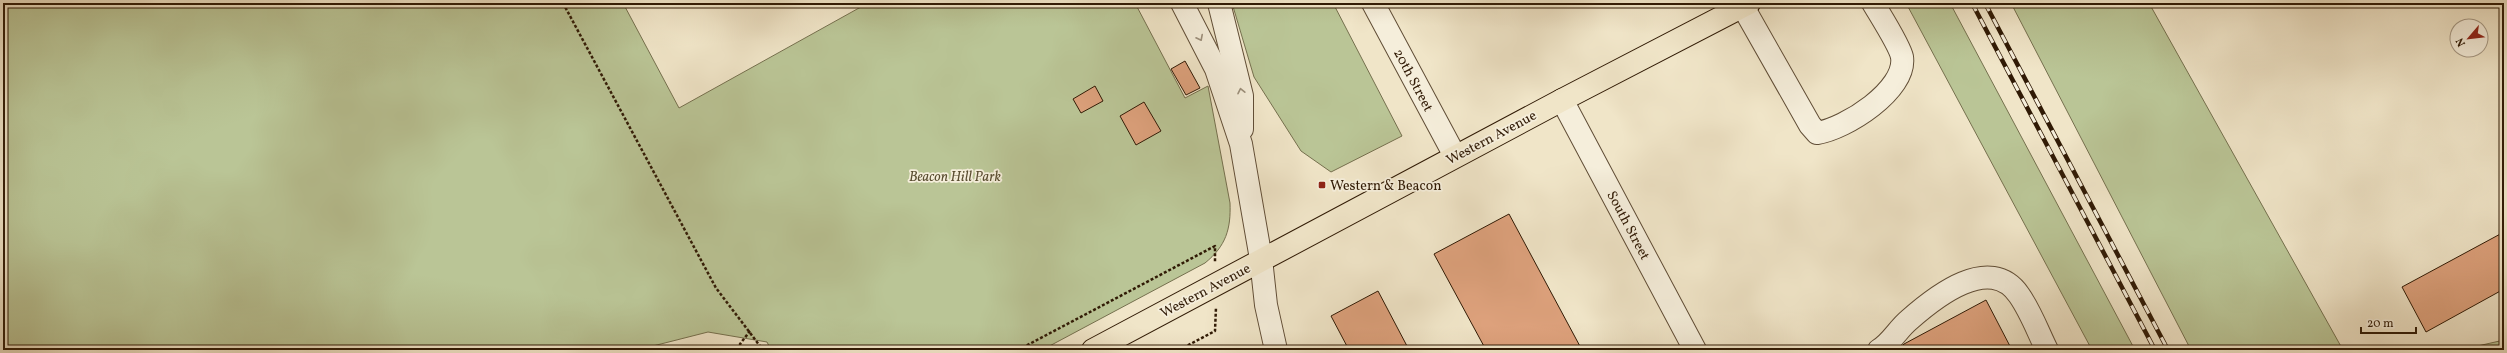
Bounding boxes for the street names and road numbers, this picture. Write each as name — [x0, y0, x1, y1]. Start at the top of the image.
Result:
street label: 20th Street — [1388, 46, 1437, 115]
street label: Western Avenue — [1443, 106, 1541, 170]
street label: South Street — [1601, 188, 1654, 264]
street label: Western Avenue — [1157, 259, 1255, 323]

